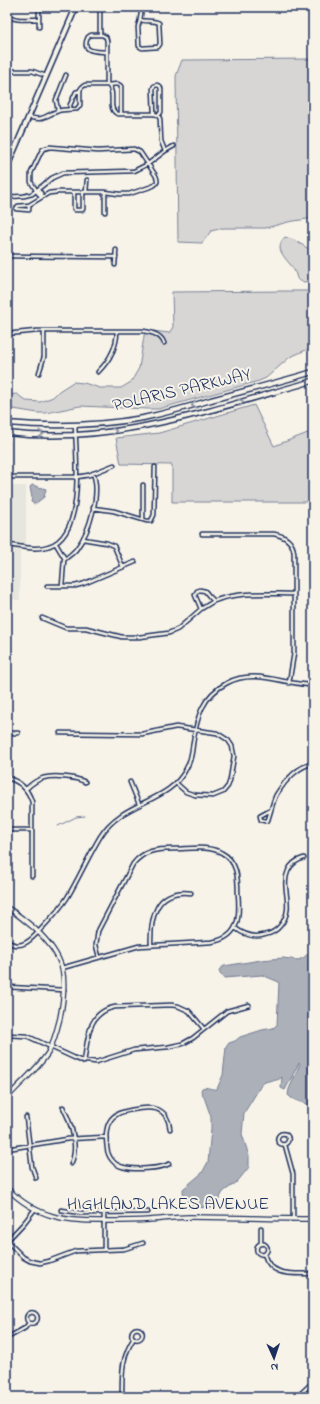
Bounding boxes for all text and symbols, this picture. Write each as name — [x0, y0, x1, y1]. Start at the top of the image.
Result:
street label: POLARIS PARKWAY — [110, 362, 255, 420]
one-way arrow — [238, 398, 244, 406]
one-way arrow — [191, 400, 198, 409]
one-way arrow — [111, 427, 118, 436]
one-way arrow — [38, 430, 44, 439]
street label: HIGHLAND LAKES AVENUE — [67, 1192, 269, 1218]
north arrow — [254, 1338, 294, 1378]
text: N — [270, 1359, 279, 1375]

